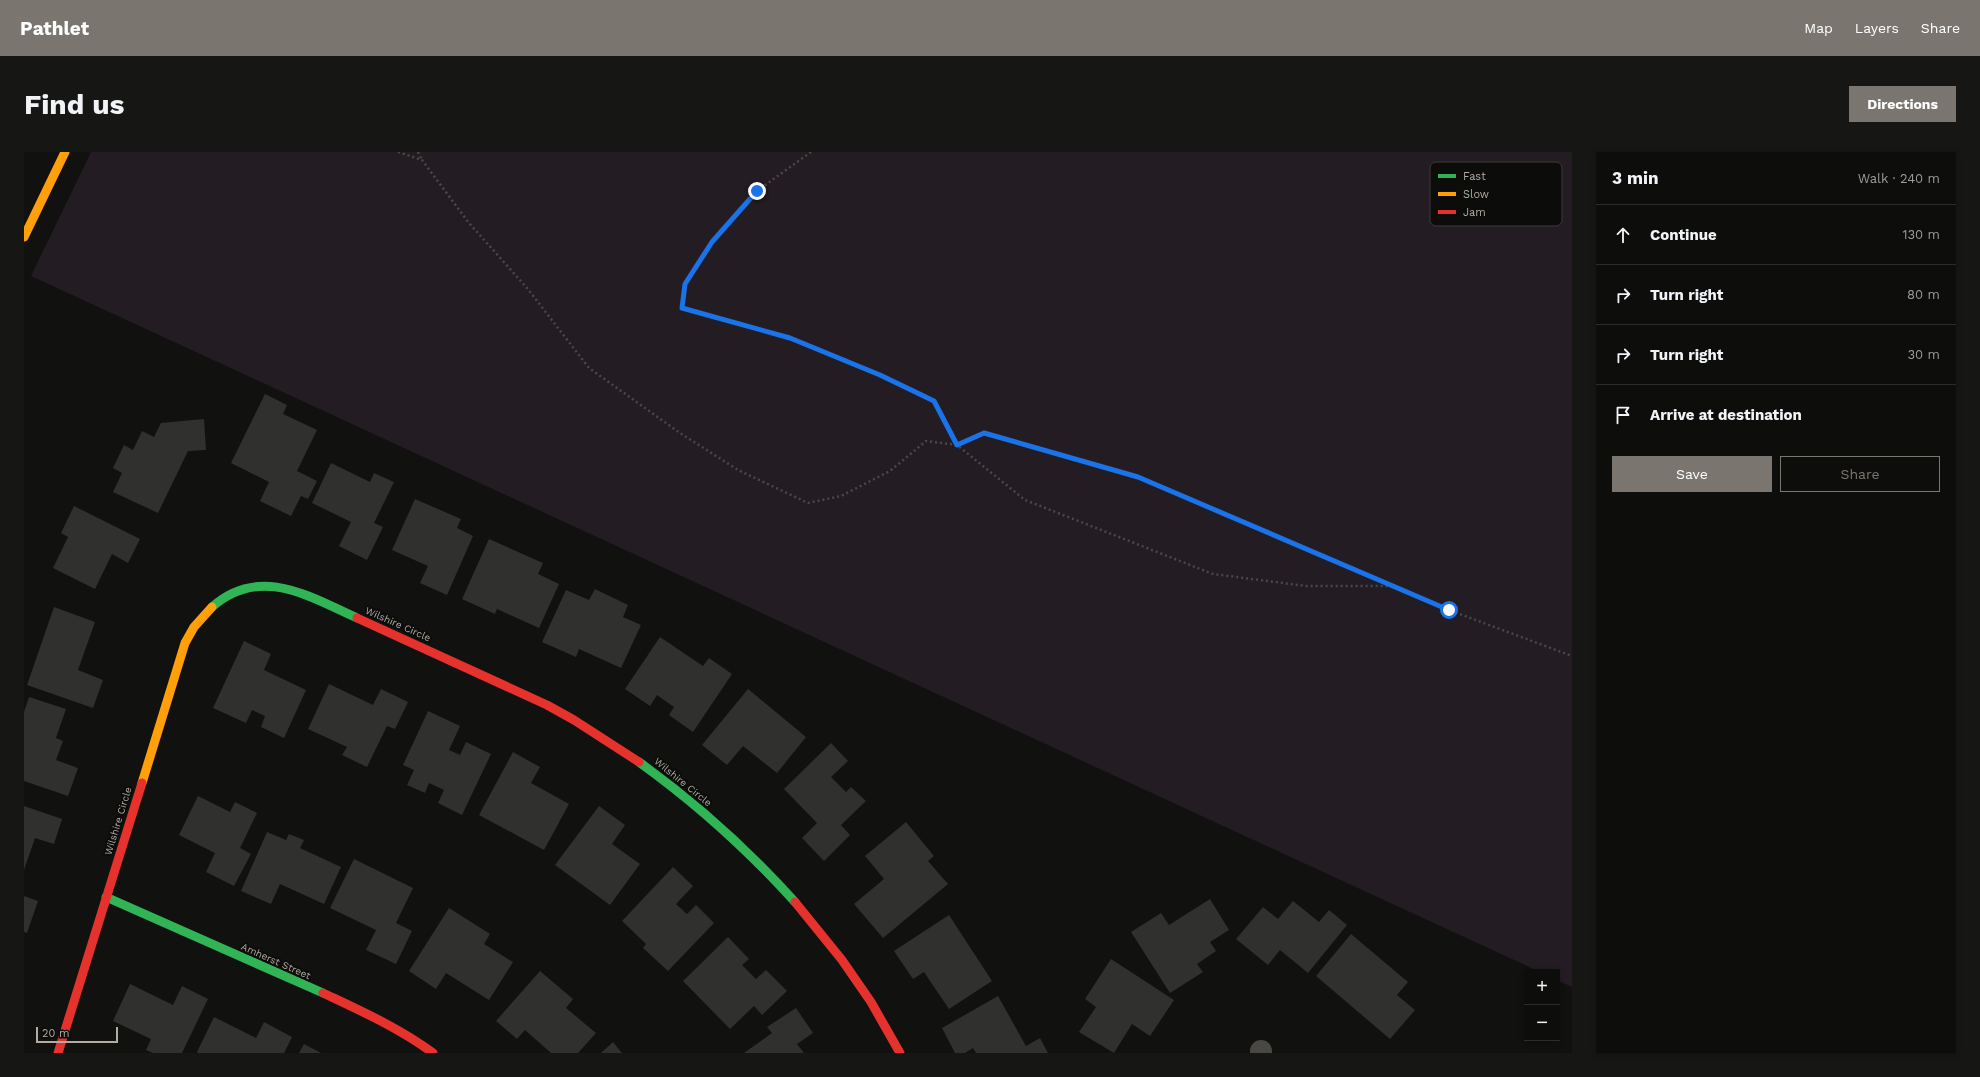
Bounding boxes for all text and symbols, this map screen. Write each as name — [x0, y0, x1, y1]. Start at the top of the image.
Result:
text: Pathlet — [20, 17, 89, 40]
text: Map — [1804, 20, 1833, 36]
text: Layers — [1855, 20, 1899, 36]
text: Share — [1921, 20, 1960, 36]
button: Directions — [1849, 86, 1956, 122]
text: Find us — [24, 88, 124, 121]
legend — [1430, 162, 1562, 226]
text: 3 min — [1612, 168, 1658, 188]
text: Fast — [1463, 170, 1486, 183]
text: Walk · 240 m — [1858, 171, 1940, 186]
route end — [748, 182, 766, 200]
text: Slow — [1463, 188, 1489, 201]
text: Jam — [1463, 206, 1486, 219]
icon: ahead — [1612, 224, 1634, 246]
text: Continue — [1650, 226, 1717, 244]
text: 130 m — [1902, 227, 1940, 242]
icon: right — [1612, 284, 1634, 306]
text: Turn right — [1650, 286, 1723, 304]
text: 80 m — [1907, 287, 1940, 302]
icon: right — [1612, 344, 1634, 366]
text: Turn right — [1650, 346, 1723, 364]
text: 30 m — [1908, 347, 1940, 362]
icon: arrive — [1612, 404, 1634, 426]
text: Arrive at destination — [1650, 406, 1802, 424]
button: Save — [1612, 456, 1772, 492]
button: Share — [1780, 456, 1940, 492]
route start — [1440, 601, 1458, 619]
street label: Wilshire Circle — [364, 605, 433, 643]
street label: Wilshire Circle — [652, 756, 714, 809]
street label: Wilshire Circle — [102, 786, 134, 856]
street label: Amherst Street — [240, 941, 313, 982]
map controls — [1524, 969, 1560, 1041]
button: + — [1524, 969, 1560, 1005]
button: − — [1524, 1005, 1560, 1041]
scale bar — [36, 1025, 118, 1044]
text: 20 m — [42, 1027, 70, 1040]

